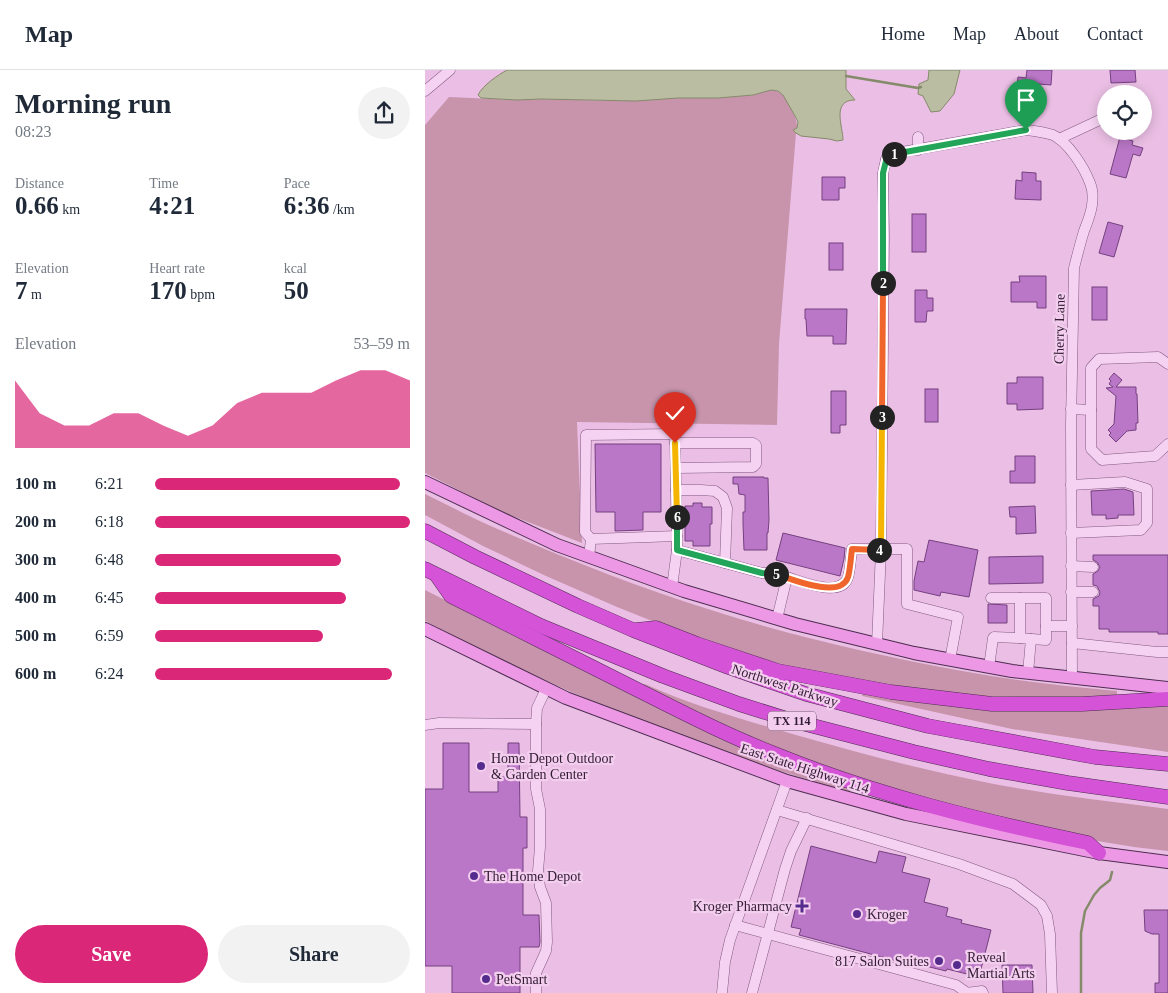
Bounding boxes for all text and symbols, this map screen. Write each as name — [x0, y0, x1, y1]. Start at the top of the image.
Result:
text: Map — [25, 21, 73, 47]
text: Home — [881, 24, 925, 44]
text: Map — [953, 24, 986, 44]
text: About — [1014, 24, 1059, 44]
text: Contact — [1087, 24, 1143, 44]
pin — [1005, 79, 1047, 130]
map controls — [1097, 85, 1152, 140]
button: locate — [1097, 85, 1152, 140]
icon: arrive — [1012, 86, 1040, 114]
button: share — [358, 87, 410, 139]
text: Morning run — [15, 88, 171, 119]
text: 08:23 — [15, 123, 51, 140]
pin: 1 — [881, 142, 907, 166]
text: 1 — [891, 147, 898, 162]
text: Distance — [15, 176, 64, 191]
text: Time — [149, 176, 178, 191]
text: Pace — [284, 176, 310, 191]
text: 0.66 — [15, 192, 59, 219]
text: 4:21 — [149, 192, 195, 219]
text: 6:36 — [284, 192, 329, 219]
text: km — [59, 202, 80, 217]
text: /km — [329, 202, 355, 217]
text: Elevation — [15, 261, 69, 276]
text: Heart rate — [149, 261, 205, 276]
text: kcal — [284, 261, 307, 276]
pin: 2 — [871, 270, 895, 296]
text: 2 — [880, 276, 887, 291]
text: 7 — [15, 277, 28, 304]
text: 170 — [149, 277, 187, 304]
text: 50 — [284, 277, 309, 304]
text: m — [28, 287, 42, 302]
text: bpm — [187, 287, 215, 302]
street label: Cherry Lane — [1051, 294, 1068, 364]
text: Elevation — [15, 335, 76, 352]
text: 53–59 m — [354, 335, 410, 352]
pin — [654, 392, 696, 443]
icon: check — [661, 399, 689, 427]
pin: 3 — [869, 404, 895, 430]
text: 3 — [879, 410, 886, 425]
text: 100 m — [15, 475, 56, 492]
text: 6:21 — [95, 475, 123, 492]
pin: 6 — [665, 504, 689, 530]
text: 6 — [674, 510, 681, 525]
text: 200 m — [15, 513, 56, 530]
text: 6:18 — [95, 513, 123, 530]
pin: 4 — [867, 538, 891, 562]
text: 4 — [876, 543, 883, 558]
text: 300 m — [15, 551, 56, 568]
text: 6:48 — [95, 551, 123, 568]
pin: 5 — [763, 562, 789, 586]
text: 5 — [773, 567, 780, 582]
text: 400 m — [15, 589, 56, 606]
text: 6:45 — [95, 589, 123, 606]
text: 500 m — [15, 627, 56, 644]
text: 6:59 — [95, 627, 123, 644]
street label: Northwest Parkway — [730, 661, 840, 710]
text: 600 m — [15, 665, 56, 682]
text: 6:24 — [95, 665, 123, 682]
road number: TX 114 — [768, 711, 816, 730]
street label: East State Highway 114 — [739, 741, 871, 796]
place label: Home Depot Outdoor & Garden Center — [491, 751, 613, 782]
marker: Home Depot Outdoor & Garden Center — [475, 760, 487, 772]
place label: The Home Depot — [484, 869, 581, 884]
marker: The Home Depot — [468, 870, 480, 882]
place label: Kroger Pharmacy — [693, 899, 792, 914]
marker: Kroger Pharmacy — [796, 900, 808, 912]
place label: Kroger — [867, 907, 907, 922]
marker: Kroger — [851, 908, 863, 920]
button: Save — [15, 925, 208, 983]
button: Share — [218, 925, 410, 983]
place label: Reveal Martial Arts — [967, 950, 1035, 981]
place label: 817 Salon Suites — [835, 954, 929, 969]
marker: 817 Salon Suites — [933, 955, 945, 967]
marker: Reveal Martial Arts — [951, 959, 963, 971]
place label: PetSmart — [496, 972, 547, 987]
marker: PetSmart — [480, 973, 492, 985]

